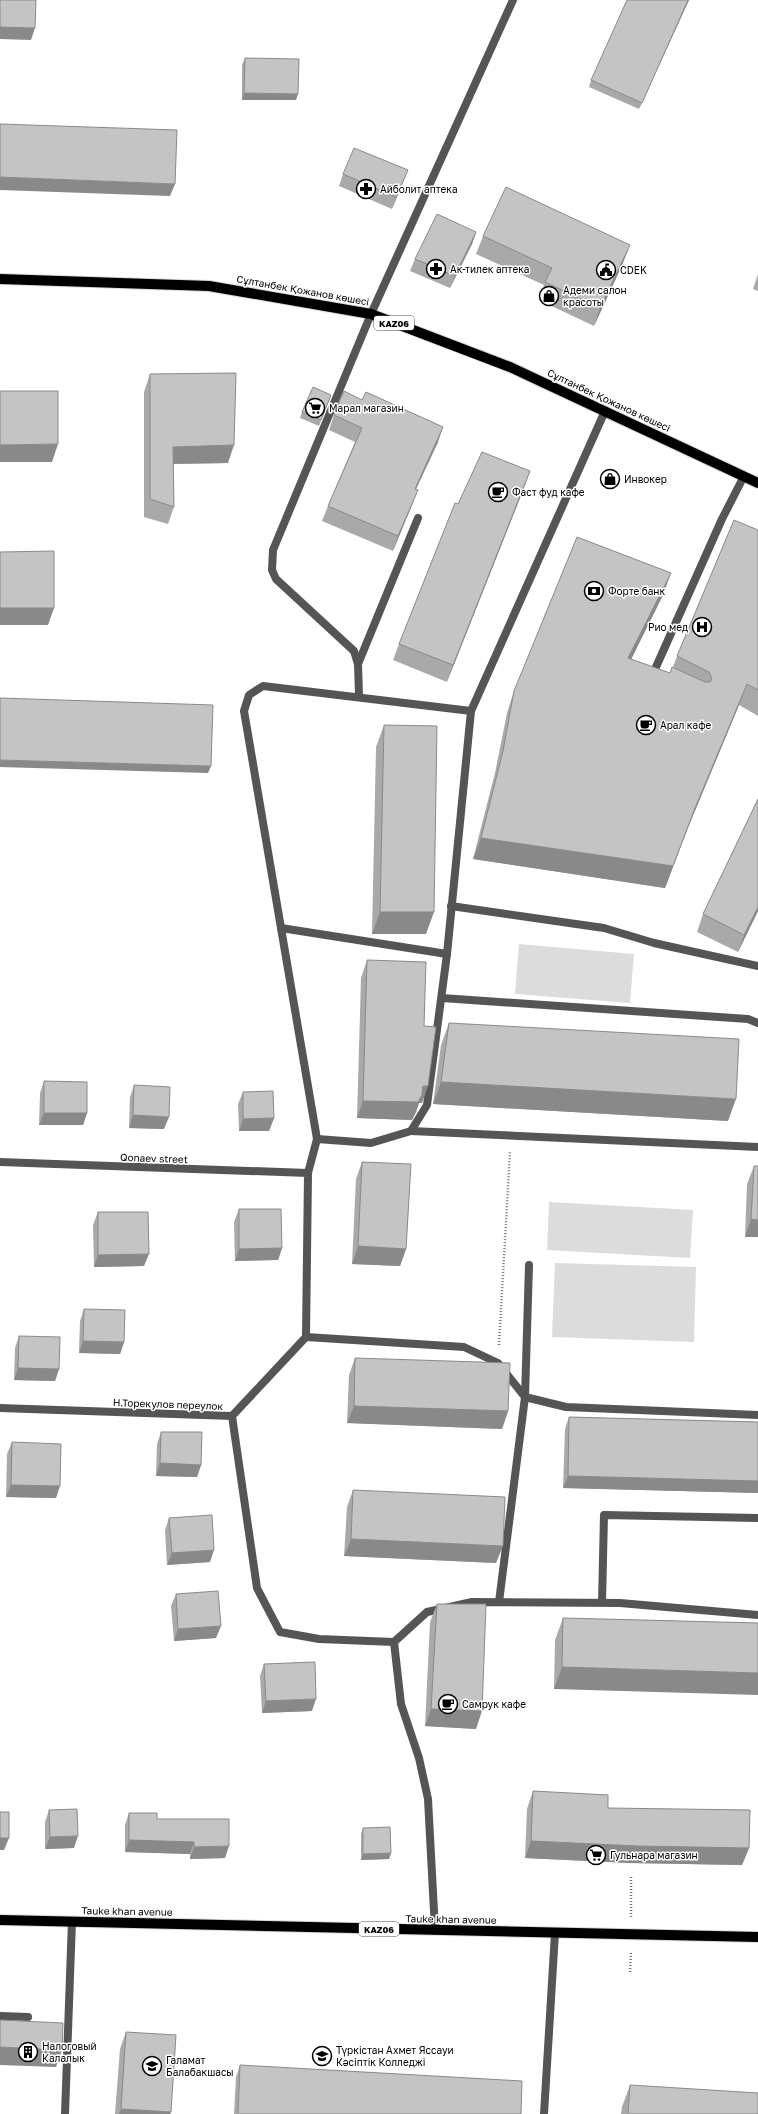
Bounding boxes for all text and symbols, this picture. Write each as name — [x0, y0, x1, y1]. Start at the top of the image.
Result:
pharmacy icon: Айболит аптека — [355, 178, 377, 200]
place label: Айболит аптека — [380, 183, 458, 195]
pharmacy icon: Ак-тилек аптека — [425, 258, 447, 280]
public building icon: CDEK — [595, 259, 617, 281]
place label: Ак-тилек аптека — [450, 263, 530, 275]
place label: CDEK — [620, 264, 647, 276]
street label: Сұлтанбек Қожанов көшесі — [236, 272, 370, 309]
place label: Адеми салон красоты — [563, 284, 627, 308]
shop icon: Адеми салон красоты — [538, 285, 560, 307]
road number: KАZ06 — [374, 316, 414, 330]
street label: Сұлтанбек Қожанов көшесі — [545, 366, 672, 435]
supermarket icon: Марал магазин — [304, 397, 326, 419]
place label: Марал магазин — [329, 402, 404, 414]
shop icon: Инвокер — [599, 468, 621, 490]
place label: Инвокер — [624, 473, 667, 485]
cafe icon: Фаст фуд кафе — [487, 481, 509, 503]
place label: Фаст фуд кафе — [512, 486, 585, 498]
bank icon: Форте банк — [583, 580, 605, 602]
place label: Форте банк — [608, 585, 665, 597]
hospital icon: Рио мед — [691, 616, 713, 638]
place label: Рио мед — [648, 621, 688, 633]
cafe icon: Арал кафе — [635, 714, 657, 736]
place label: Арал кафе — [660, 719, 712, 731]
street label: Qonaev street — [120, 1151, 188, 1165]
street label: Н.Торекулов переулок — [113, 1396, 224, 1412]
cafe icon: Самрук кафе — [437, 1693, 459, 1715]
place label: Самрук кафе — [462, 1698, 526, 1710]
supermarket icon: Гульнара магазин — [585, 1844, 607, 1866]
place label: Гульнара магазин — [610, 1849, 698, 1861]
street label: Tauke khan avenue — [81, 1904, 173, 1918]
street label: Tauke khan avenue — [405, 1912, 497, 1926]
road number: KАZ06 — [359, 1922, 399, 1936]
place label: Налоговый Калалык — [42, 2040, 97, 2064]
building icon: Налоговый Калалык — [17, 2041, 39, 2063]
place label: Түркістан Ахмет Яссауи Кәсіптік Колледжі — [336, 2044, 454, 2068]
school or university icon: Түркістан Ахмет Яссауи Кәсіптік Колледжі — [311, 2045, 333, 2067]
place label: Галамат Балабакшасы — [166, 2054, 234, 2078]
school or university icon: Галамат Балабакшасы — [141, 2055, 163, 2077]

